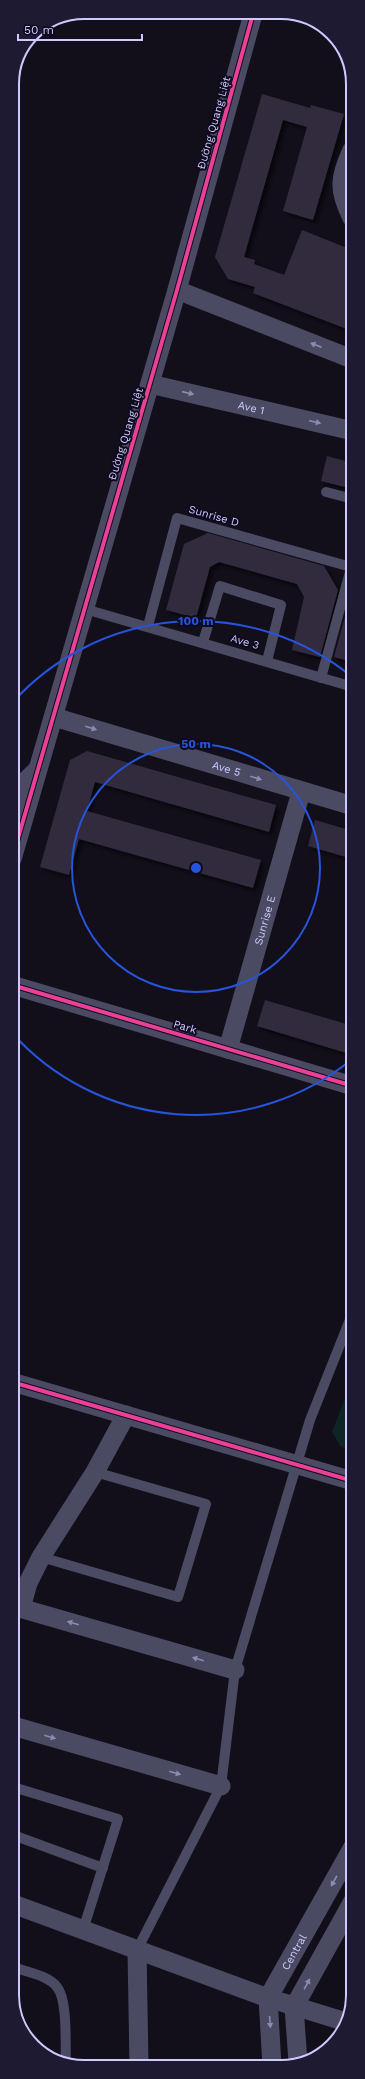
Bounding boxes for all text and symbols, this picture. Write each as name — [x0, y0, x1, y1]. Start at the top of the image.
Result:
scale bar — [18, 16, 142, 42]
text: 50 m — [24, 23, 54, 37]
street label: Đường Quang Liệt — [195, 75, 234, 171]
one-way arrow — [310, 341, 322, 347]
street label: Đường Quang Liệt — [106, 386, 146, 482]
one-way arrow — [182, 390, 194, 396]
street label: Ave 1 — [237, 398, 266, 417]
one-way arrow — [309, 419, 321, 425]
street label: Sunrise D — [187, 503, 241, 529]
text: 100 m — [178, 614, 214, 628]
street label: Ave 3 — [229, 632, 261, 652]
one-way arrow — [85, 725, 97, 731]
text: 50 m — [181, 737, 211, 751]
street label: Ave 5 — [211, 758, 242, 779]
one-way arrow — [250, 775, 262, 781]
centre of rings — [189, 861, 203, 875]
street label: Sunrise E — [251, 894, 278, 946]
street label: Park — [172, 1017, 198, 1037]
one-way arrow — [67, 1620, 79, 1626]
one-way arrow — [192, 1656, 204, 1662]
one-way arrow — [44, 1734, 56, 1740]
one-way arrow — [169, 1770, 181, 1776]
one-way arrow — [330, 1875, 337, 1887]
street label: Central — [279, 1931, 310, 1972]
one-way arrow — [303, 1979, 310, 1990]
one-way arrow — [266, 2016, 273, 2028]

